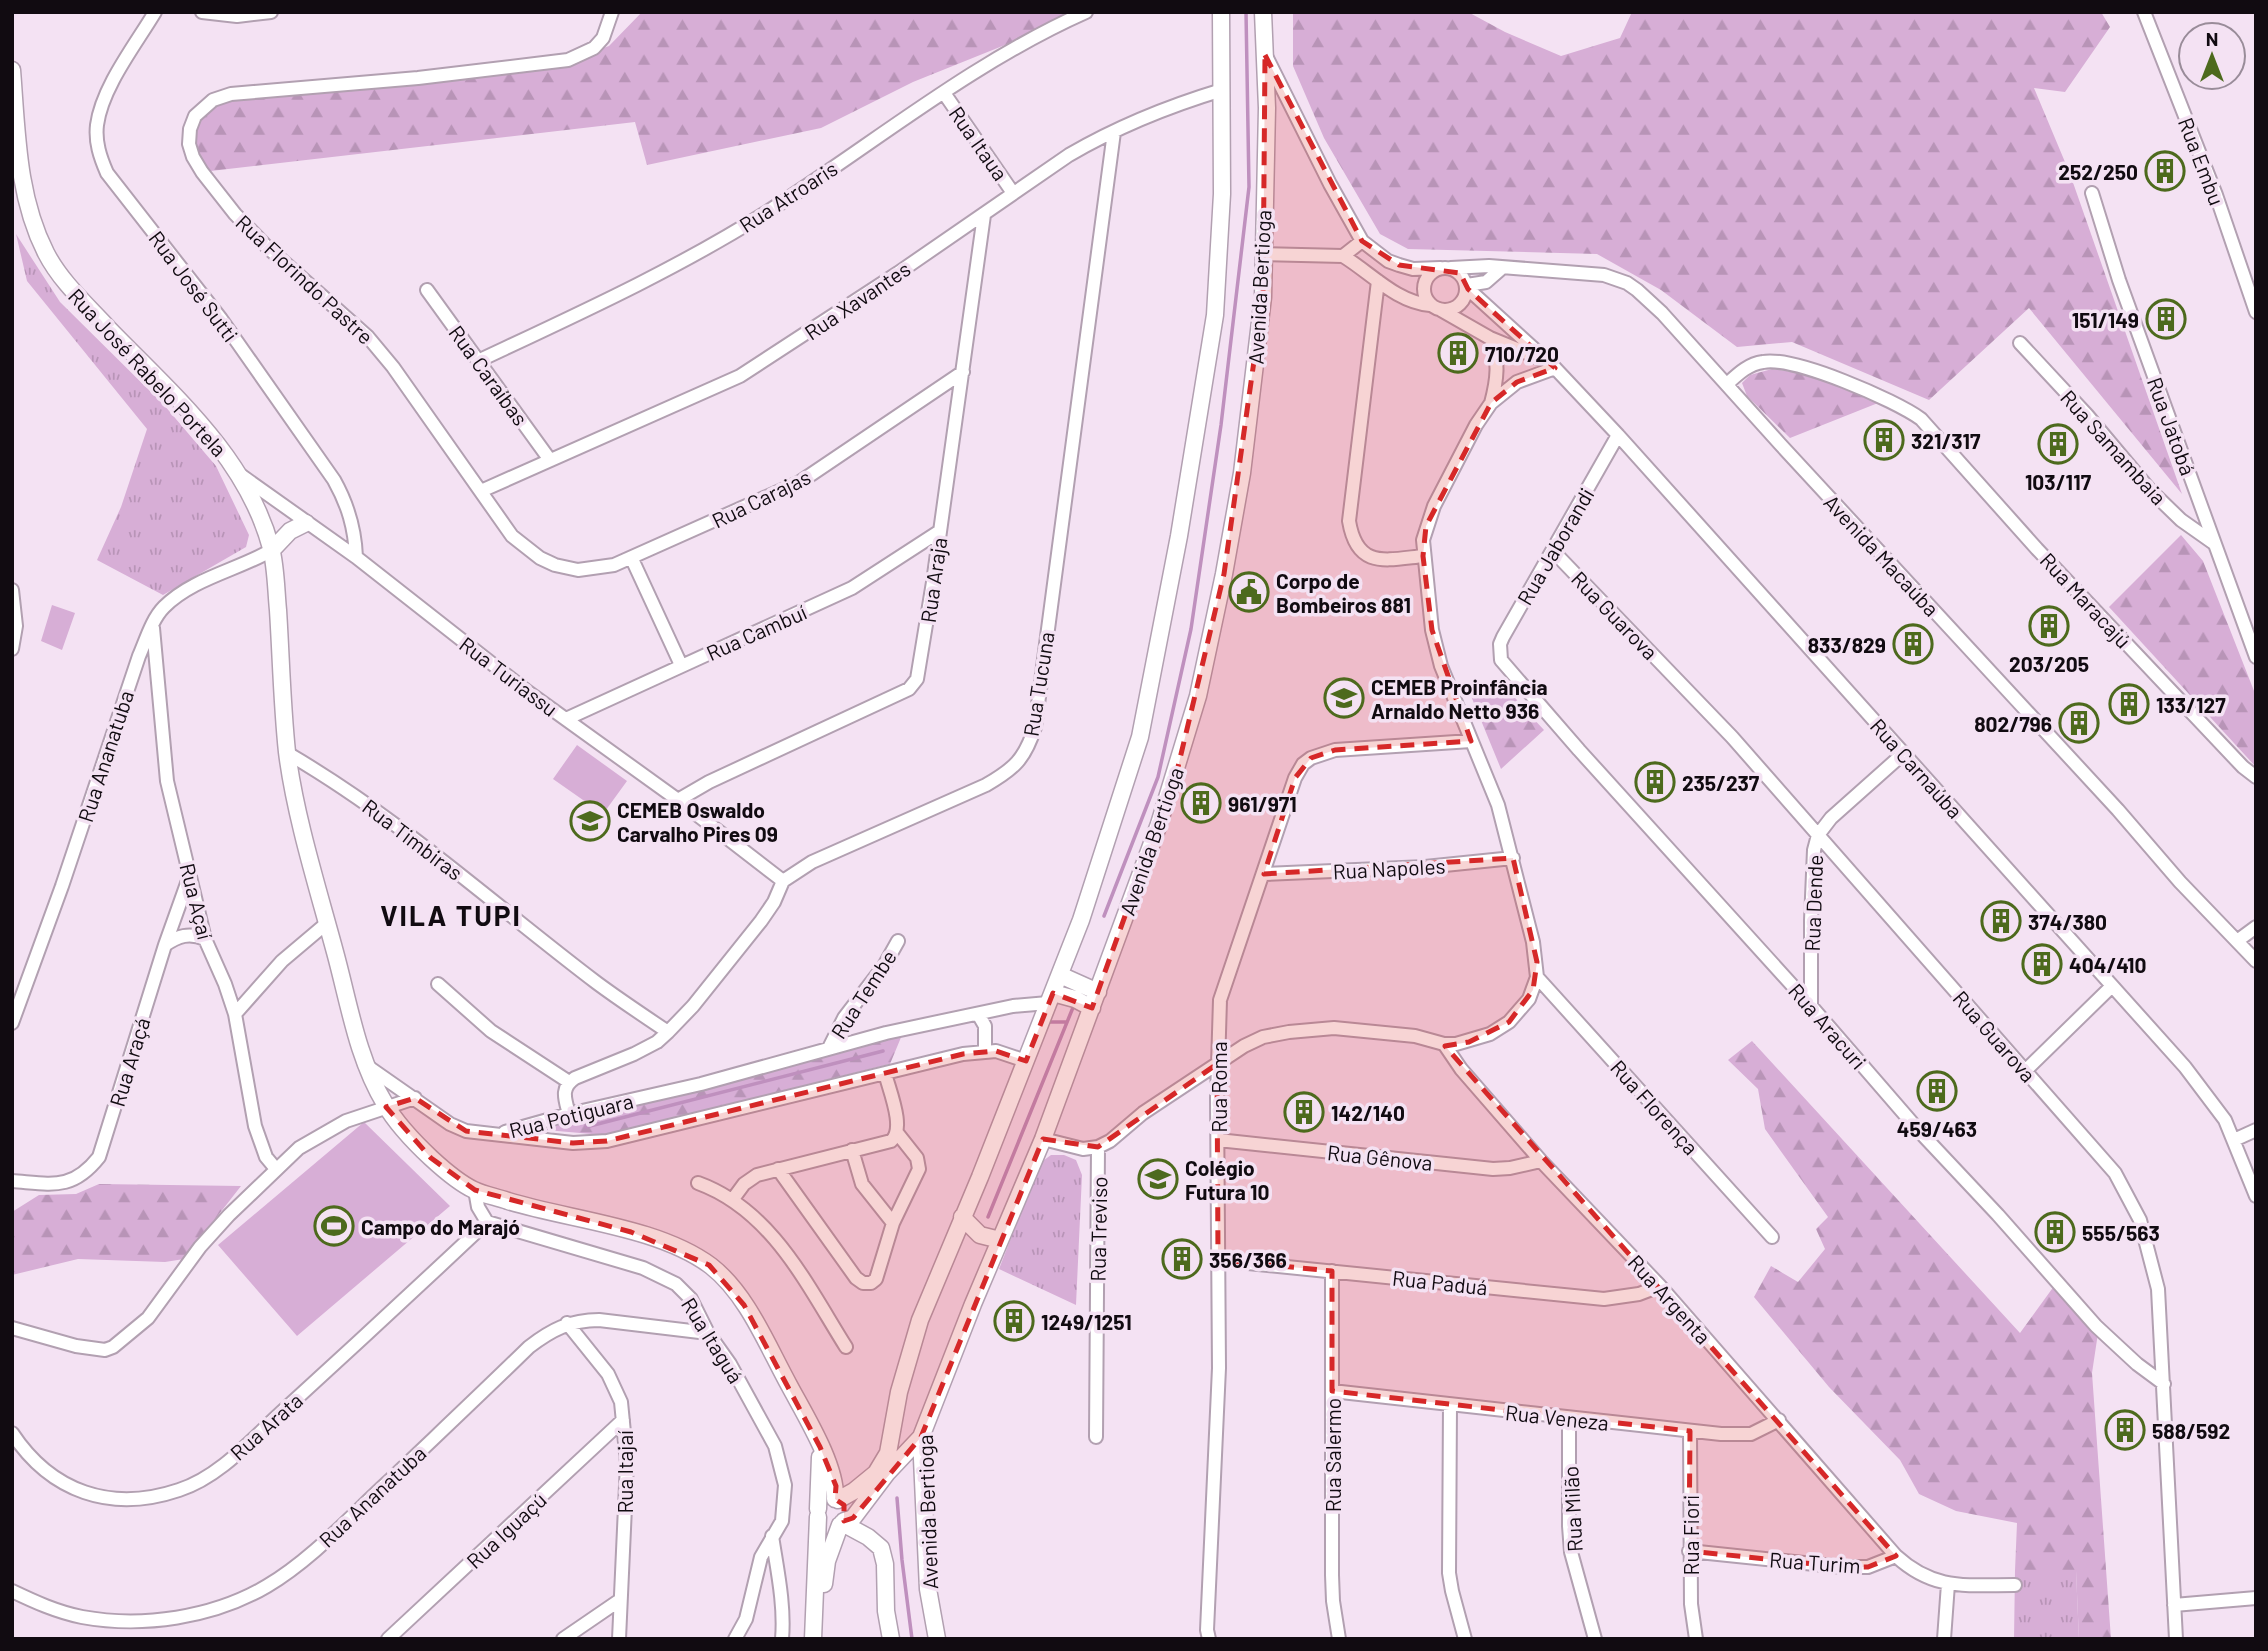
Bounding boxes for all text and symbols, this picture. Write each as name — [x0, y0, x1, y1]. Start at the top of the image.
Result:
north arrow — [2177, 21, 2247, 91]
text: N — [2206, 27, 2218, 50]
street label: Rua Itaua — [944, 101, 1014, 185]
street label: Rua Embu — [2174, 114, 2230, 208]
building icon: 252/250 — [2144, 150, 2186, 192]
street label: Rua Atroaris — [734, 155, 842, 237]
place label: 252/250 — [2058, 159, 2138, 184]
street label: Rua Florindo Pastre — [231, 209, 379, 349]
street label: Avenida Bertioga — [1242, 209, 1276, 365]
street label: Rua José Sutti — [144, 226, 244, 346]
street label: Rua Xavantes — [799, 256, 915, 344]
street label: Rua José Rabelo Portela — [64, 283, 232, 461]
building icon: 151/149 — [2145, 298, 2187, 340]
place label: 151/149 — [2072, 307, 2139, 332]
street label: Rua Caraíbas — [444, 320, 534, 430]
building icon: 710/720 — [1437, 332, 1479, 374]
place label: 710/720 — [1485, 341, 1559, 366]
street label: Rua Jatobá — [2143, 373, 2201, 479]
street label: Rua Samambaia — [2056, 384, 2172, 510]
building icon: 321/317 — [1863, 419, 1905, 461]
building icon: 103/117 — [2037, 423, 2079, 465]
place label: 321/317 — [1911, 428, 1981, 453]
street label: Rua Carajas — [708, 463, 814, 533]
place label: 103/117 — [2025, 469, 2092, 494]
street label: Rua Jaborandi — [1511, 483, 1599, 609]
street label: Avenida Macaúba — [1819, 489, 1945, 621]
street label: Rua Araja — [915, 536, 951, 624]
street label: Rua Maracajú — [2036, 547, 2136, 653]
street label: Rua Guarova — [1567, 566, 1663, 664]
place label: Corpo de Bombeiros 881 — [1276, 568, 1411, 617]
public building icon: Corpo de Bombeiros 881 — [1228, 571, 1270, 613]
street label: Rua Cambuí — [702, 599, 810, 665]
building icon: 203/205 — [2028, 605, 2070, 647]
building icon: 833/829 — [1892, 623, 1934, 665]
street label: Rua Tucuna — [1017, 630, 1059, 738]
street label: Rua Turiassu — [455, 631, 563, 721]
place label: 833/829 — [1808, 632, 1886, 657]
place label: 203/205 — [2009, 651, 2089, 676]
place label: CEMEB Proinfância Arnaldo Netto 936 — [1371, 674, 1548, 723]
school or university icon: CEMEB Proinfância Arnaldo Netto 936 — [1323, 677, 1365, 719]
building icon: 133/127 — [2108, 683, 2150, 725]
street label: Rua Ananatuba — [72, 687, 138, 825]
place label: 133/127 — [2156, 692, 2226, 717]
building icon: 802/796 — [2058, 702, 2100, 744]
place label: 802/796 — [1974, 711, 2052, 736]
street label: Rua Carnaúba — [1866, 713, 1968, 823]
building icon: 235/237 — [1634, 761, 1676, 803]
street label: Avenida Bertioga — [1114, 764, 1188, 918]
place label: 235/237 — [1682, 770, 1760, 795]
building icon: 961/971 — [1180, 782, 1222, 824]
place label: 961/971 — [1228, 791, 1297, 816]
street label: Rua Timbiras — [358, 793, 468, 885]
place label: CEMEB Oswaldo Carvalho Pires 09 — [617, 797, 778, 846]
school or university icon: CEMEB Oswaldo Carvalho Pires 09 — [569, 800, 611, 842]
street label: Rua Napoles — [1332, 853, 1446, 883]
street label: Rua Dende — [1799, 854, 1827, 952]
street label: Rua Açaí — [175, 860, 219, 942]
district label: VILA TUPI — [380, 898, 522, 932]
building icon: 374/380 — [1980, 900, 2022, 942]
place label: 374/380 — [2028, 909, 2107, 934]
building icon: 404/410 — [2021, 943, 2063, 985]
street label: Rua Tembe — [825, 945, 901, 1043]
place label: 404/410 — [2069, 952, 2146, 977]
street label: Rua Aracuri — [1784, 978, 1872, 1074]
street label: Rua Guarova — [1949, 985, 2041, 1087]
street label: Rua Araçá — [104, 1014, 154, 1110]
street label: Rua Roma — [1206, 1041, 1231, 1133]
street label: Rua Florença — [1606, 1054, 1704, 1160]
building icon: 459/463 — [1916, 1070, 1958, 1112]
street label: Rua Potiguara — [506, 1088, 636, 1142]
building icon: 142/140 — [1283, 1091, 1325, 1133]
place label: 142/140 — [1331, 1100, 1405, 1125]
place label: 459/463 — [1897, 1116, 1977, 1141]
street label: Rua Gênova — [1326, 1139, 1434, 1175]
place label: Colégio Futura 10 — [1185, 1155, 1269, 1204]
school or university icon: Colégio Futura 10 — [1137, 1158, 1179, 1200]
street label: Rua Treviso — [1085, 1176, 1111, 1282]
sports icon: Campo do Marajó — [313, 1205, 355, 1247]
building icon: 555/563 — [2034, 1211, 2076, 1253]
place label: Campo do Marajó — [361, 1214, 520, 1239]
place label: 555/563 — [2082, 1220, 2160, 1245]
building icon: 356/366 — [1161, 1238, 1203, 1280]
place label: 356/366 — [1209, 1247, 1287, 1272]
street label: Rua Argenta — [1623, 1249, 1717, 1349]
street label: Rua Paduá — [1391, 1265, 1489, 1299]
street label: Rua Itaguá — [677, 1293, 749, 1387]
building icon: 1249/1251 — [993, 1300, 1035, 1342]
place label: 1249/1251 — [1041, 1309, 1132, 1334]
street label: Rua Arata — [225, 1387, 307, 1465]
street label: Rua Salermo — [1320, 1398, 1345, 1512]
street label: Rua Veneza — [1504, 1399, 1610, 1435]
building icon: 588/592 — [2104, 1409, 2146, 1451]
place label: 588/592 — [2152, 1418, 2230, 1443]
street label: Rua Itajaí — [612, 1430, 637, 1514]
street label: Avenida Bertioga — [912, 1434, 942, 1590]
street label: Rua Ananatuba — [313, 1440, 431, 1552]
street label: Rua Milão — [1557, 1465, 1587, 1553]
street label: Rua Iguaçú — [461, 1487, 551, 1573]
street label: Rua Fiori — [1678, 1495, 1703, 1575]
street label: Rua Turim — [1768, 1546, 1862, 1578]

